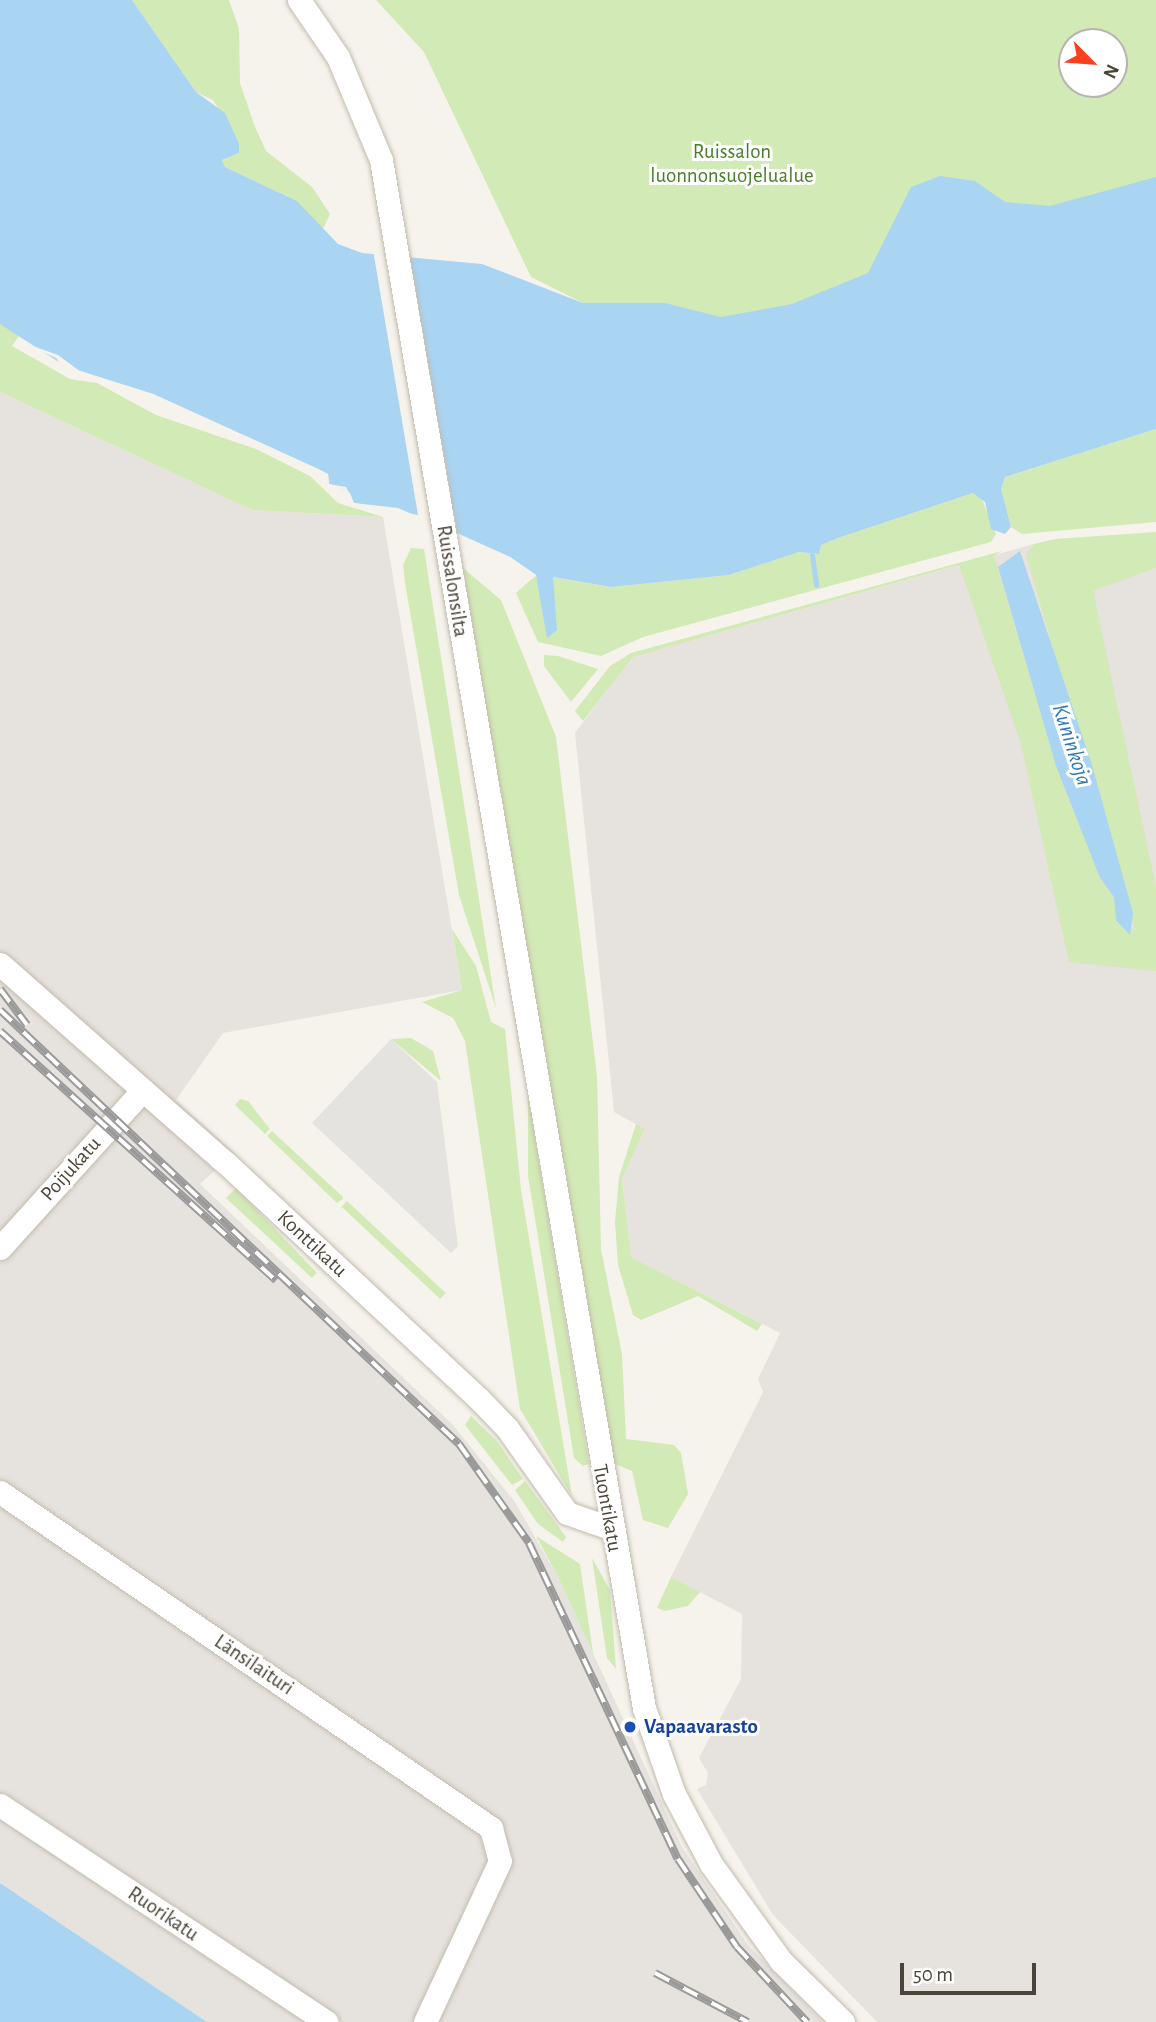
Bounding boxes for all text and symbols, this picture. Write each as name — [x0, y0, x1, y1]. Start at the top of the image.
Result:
north arrow — [1058, 28, 1128, 98]
text: N — [1099, 61, 1122, 81]
park label: Ruissalon luonnonsuojelualue — [650, 139, 814, 189]
street label: Ruissalonsilta — [431, 523, 473, 639]
water label: Kuninkoja — [1045, 701, 1097, 789]
street label: Poijukatu — [36, 1132, 106, 1206]
street label: Konttikatu — [272, 1205, 352, 1283]
street label: Tuontikatu — [587, 1462, 627, 1554]
street label: Länsilaituri — [209, 1629, 299, 1701]
place label: Vapaavarasto — [644, 1714, 758, 1740]
marker: Vapaavarasto — [622, 1719, 638, 1735]
street label: Ruorikatu — [123, 1881, 203, 1947]
scale bar — [904, 1948, 1040, 1992]
text: 50 m — [913, 1964, 953, 1985]

